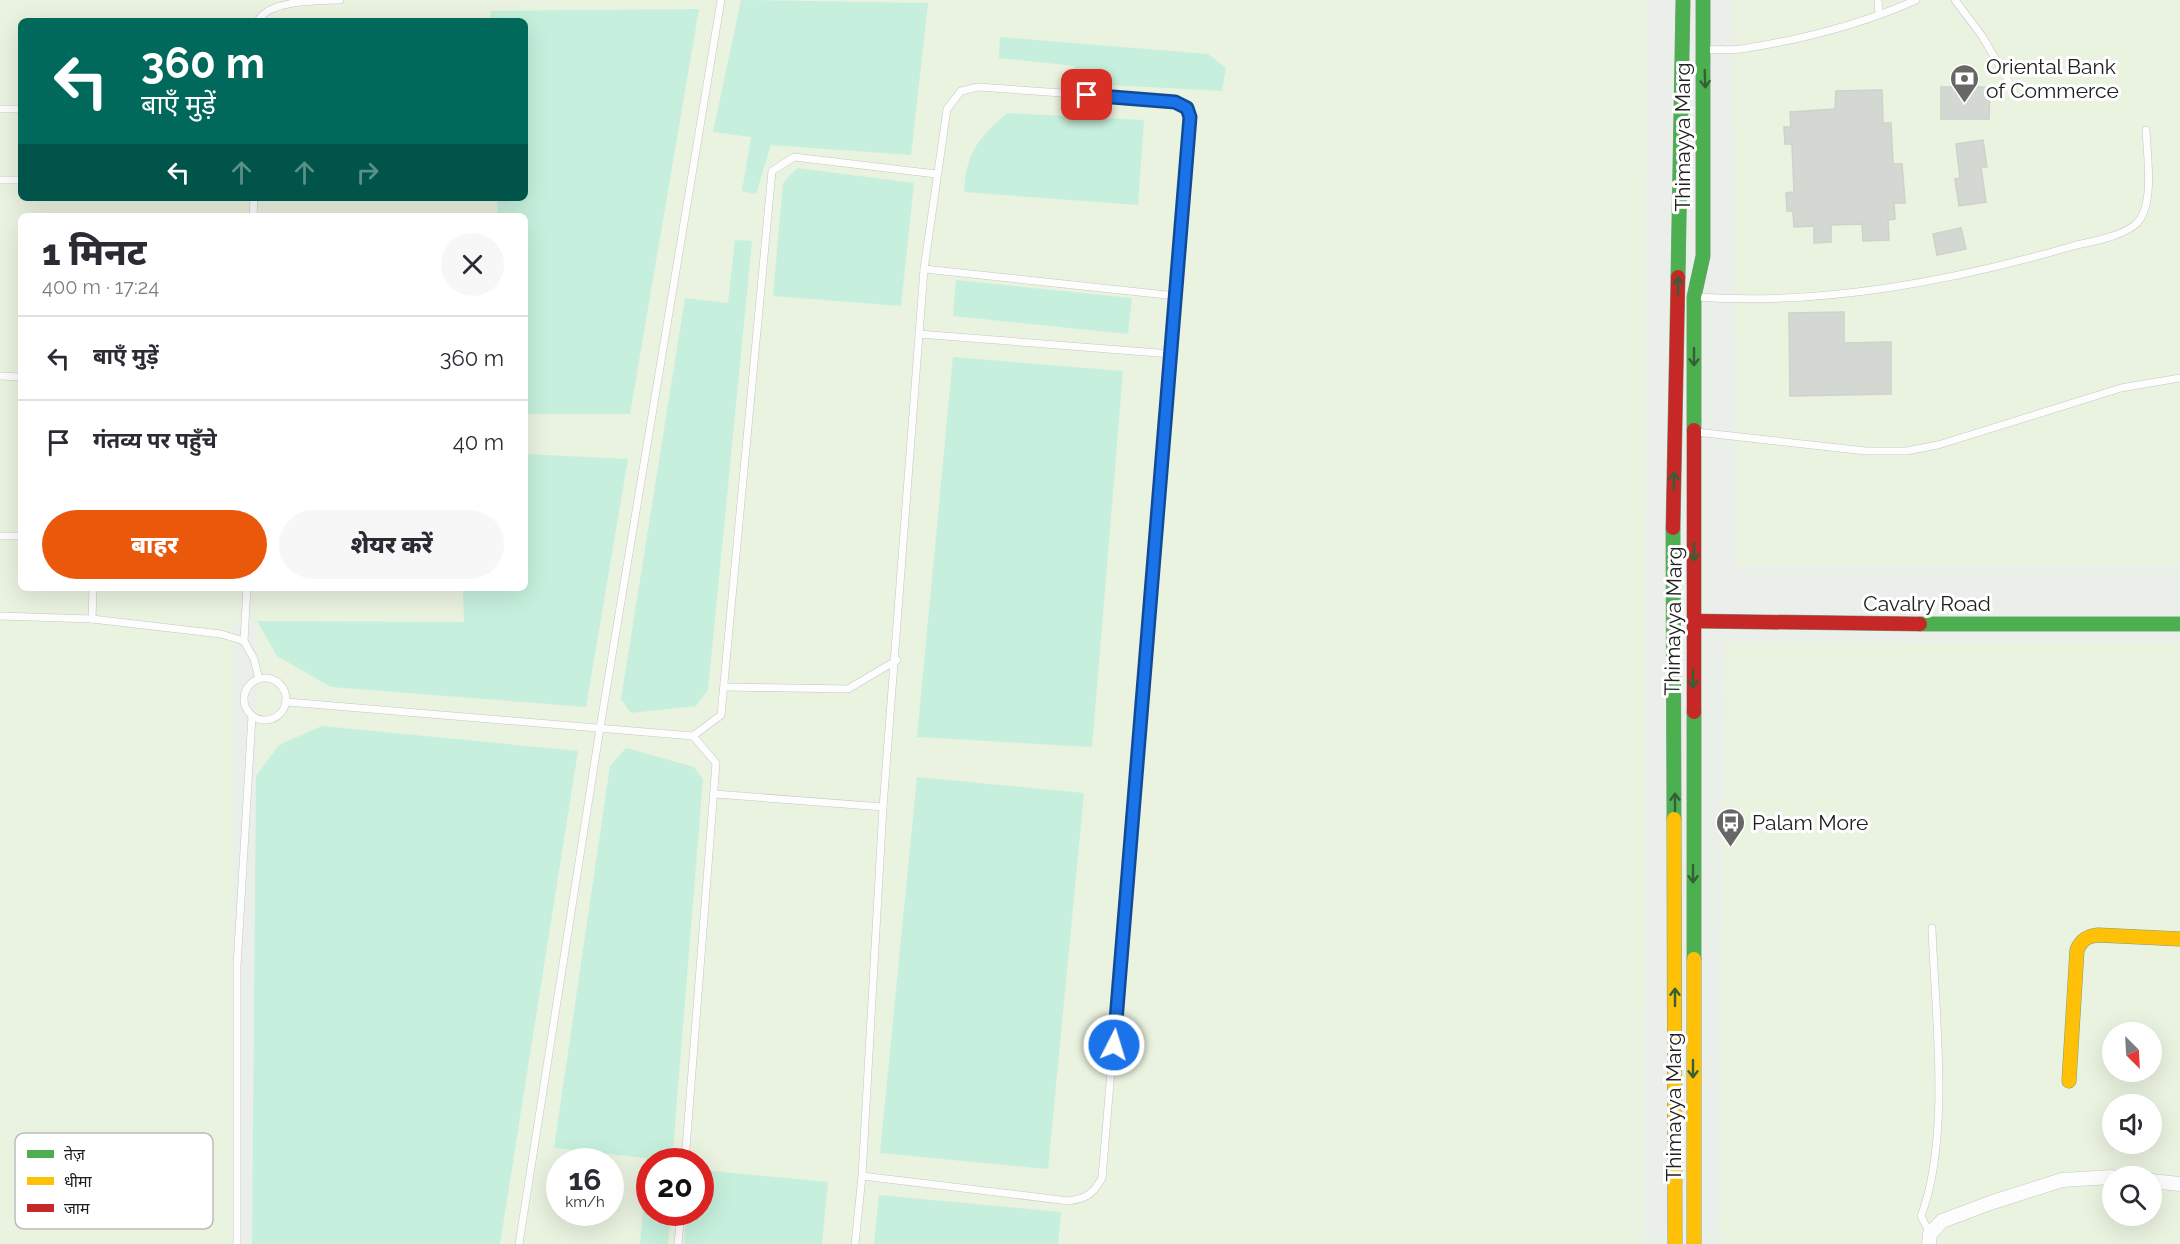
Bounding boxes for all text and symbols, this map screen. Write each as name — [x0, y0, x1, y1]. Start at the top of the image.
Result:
text: 360 m — [141, 39, 265, 88]
icon: left — [42, 42, 120, 120]
place label: Oriental Bank of Commerce — [1986, 54, 2119, 103]
street label: Thimayya Marg — [1670, 62, 1695, 212]
bank icon: Oriental Bank of Commerce — [1949, 62, 1981, 104]
pin — [1061, 69, 1112, 120]
one-way arrow — [1699, 69, 1710, 89]
icon: arrive — [1070, 78, 1103, 111]
text: बाएँ मुड़ें — [141, 89, 216, 120]
icon: left — [162, 156, 195, 189]
icon: ahead — [225, 156, 258, 189]
icon: ahead — [288, 156, 321, 189]
icon: right — [351, 156, 384, 189]
text: 1 मिनट — [42, 231, 147, 273]
button: close — [441, 233, 504, 296]
text: 400 m · 17:24 — [42, 275, 159, 299]
one-way arrow — [1672, 276, 1684, 296]
icon: left — [42, 342, 75, 375]
text: बाएँ मुड़ें — [93, 343, 159, 369]
text: 360 m — [440, 345, 504, 371]
one-way arrow — [1688, 347, 1700, 367]
icon: arrive — [42, 426, 75, 459]
text: गंतव्य पर पहुँचे — [93, 427, 217, 453]
text: 40 m — [453, 429, 504, 455]
one-way arrow — [1668, 471, 1680, 491]
button: बाहर — [42, 510, 267, 579]
button: शेयर करें — [279, 510, 504, 579]
one-way arrow — [1688, 542, 1700, 562]
street label: Thimayya Marg — [1659, 546, 1687, 696]
street label: Cavalry Road — [1863, 591, 1991, 616]
one-way arrow — [1687, 669, 1699, 689]
one-way arrow — [1669, 792, 1681, 812]
bus stop icon: Palam More — [1715, 806, 1747, 848]
place label: Palam More — [1752, 810, 1868, 835]
one-way arrow — [1687, 864, 1699, 884]
one-way arrow — [1669, 987, 1681, 1007]
position arrow — [1082, 1013, 1146, 1077]
north arrow — [2102, 1022, 2162, 1082]
map controls — [2102, 1022, 2162, 1226]
street label: Thimayya Marg — [1661, 1032, 1686, 1182]
one-way arrow — [1687, 1059, 1699, 1079]
button: sound — [2102, 1094, 2162, 1154]
legend — [15, 1133, 213, 1229]
text: तेज़ — [64, 1145, 86, 1164]
speed limit sign: 20 — [636, 1148, 714, 1226]
text: 16 — [568, 1162, 602, 1197]
button: search — [2102, 1166, 2162, 1226]
text: धीमा — [64, 1172, 93, 1191]
text: km/h — [565, 1193, 605, 1211]
text: जाम — [64, 1199, 90, 1218]

